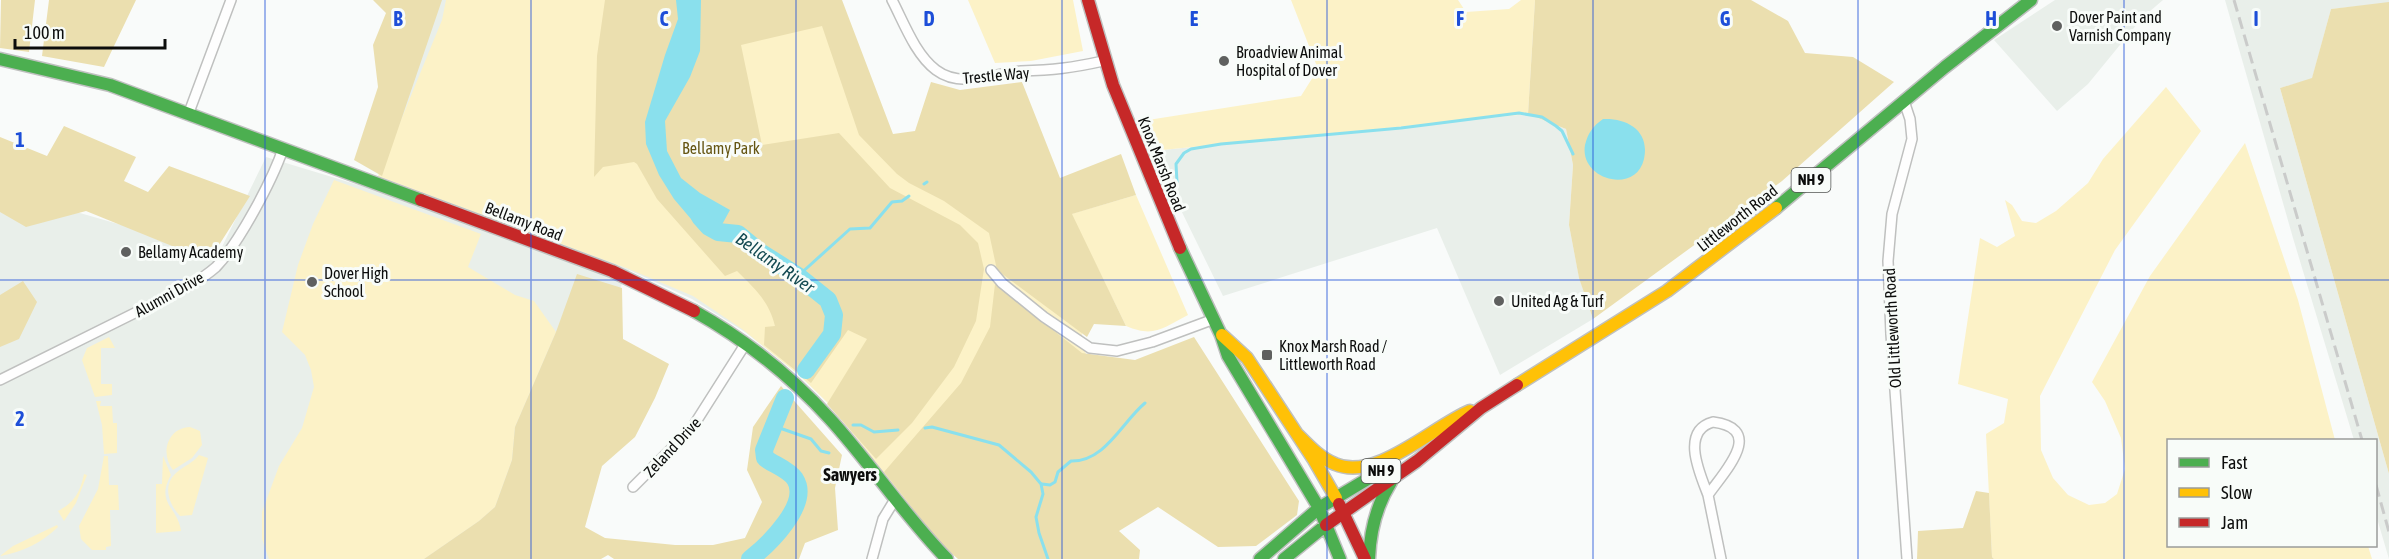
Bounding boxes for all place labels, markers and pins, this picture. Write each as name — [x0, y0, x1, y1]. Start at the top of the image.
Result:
place label: Dover Paint and Varnish Company — [2069, 8, 2172, 45]
marker: Dover Paint and Varnish Company — [2050, 19, 2064, 33]
place label: Broadview Animal Hospital of Dover — [1236, 43, 1343, 80]
marker: Broadview Animal Hospital of Dover — [1217, 54, 1231, 68]
place label: Bellamy Academy — [138, 243, 244, 262]
marker: Bellamy Academy — [119, 245, 133, 259]
place label: Dover High School — [324, 264, 389, 300]
marker: Dover High School — [305, 275, 319, 289]
place label: United Ag & Turf — [1511, 292, 1604, 311]
marker: United Ag & Turf — [1492, 294, 1506, 308]
place label: Knox Marsh Road / Littleworth Road — [1279, 337, 1388, 373]
marker: Knox Marsh Road / Littleworth Road — [1260, 348, 1274, 362]

